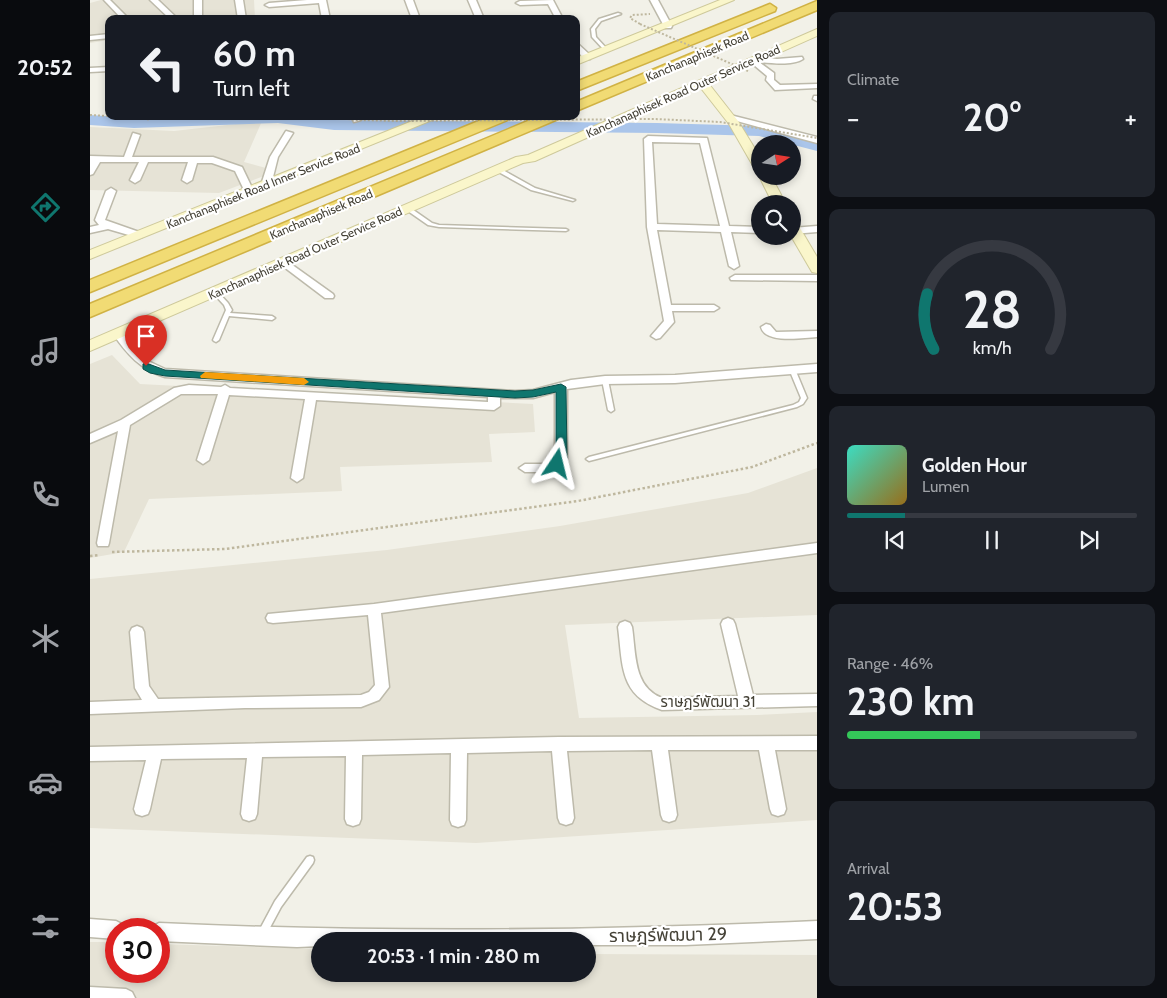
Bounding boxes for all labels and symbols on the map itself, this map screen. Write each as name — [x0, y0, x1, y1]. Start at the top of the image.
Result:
street label: Kanchanaphisek Road — [643, 28, 751, 84]
street label: Kanchanaphisek Road Outer Service Road — [584, 41, 782, 141]
north arrow — [751, 135, 801, 185]
street label: Kanchanaphisek Road Inner Service Road — [164, 140, 362, 232]
street label: Kanchanaphisek Road — [267, 186, 375, 242]
street label: Kanchanaphisek Road Outer Service Road — [206, 203, 404, 303]
pin — [125, 315, 167, 366]
position arrow — [530, 437, 582, 489]
street label: ราษฎร์พัฒนา 31 — [660, 693, 756, 711]
speed limit sign: 30 — [105, 918, 170, 983]
street label: ราษฎร์พัฒนา 29 — [609, 923, 727, 947]

